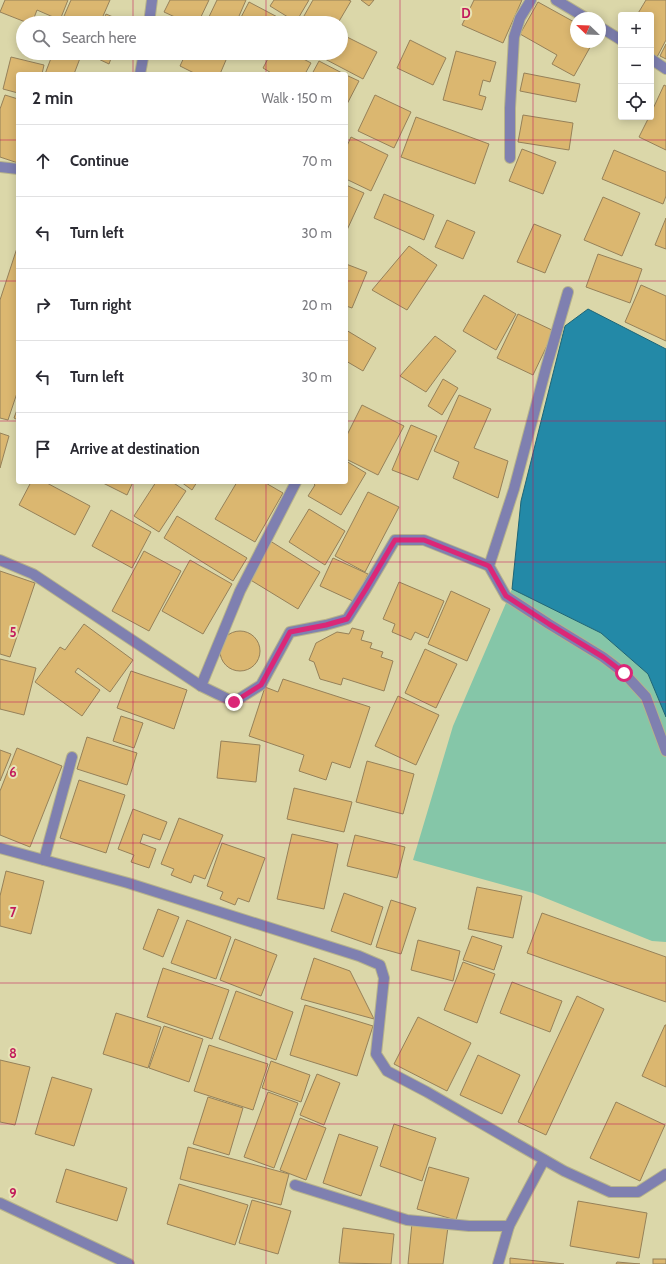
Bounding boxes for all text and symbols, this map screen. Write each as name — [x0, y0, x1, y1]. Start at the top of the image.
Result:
text: D — [461, 5, 471, 21]
north arrow — [570, 12, 606, 48]
map controls — [618, 12, 654, 120]
button: + — [618, 12, 654, 48]
search box — [16, 16, 348, 60]
icon: search — [30, 27, 52, 49]
text: Search here — [62, 29, 137, 47]
button: − — [618, 48, 654, 84]
button: locate — [618, 84, 654, 120]
text: 2 min — [32, 88, 73, 108]
text: Walk · 150 m — [261, 90, 332, 106]
icon: ahead — [32, 150, 54, 172]
text: Continue — [70, 152, 129, 170]
text: 70 m — [302, 153, 332, 169]
icon: left — [32, 222, 54, 244]
text: Turn left — [70, 224, 124, 242]
text: 30 m — [302, 225, 332, 241]
icon: right — [32, 294, 54, 316]
text: Turn right — [70, 296, 131, 314]
text: 20 m — [302, 297, 332, 313]
icon: left — [32, 366, 54, 388]
text: Turn left — [70, 368, 124, 386]
text: 30 m — [302, 369, 332, 385]
icon: arrive — [32, 438, 54, 460]
text: Arrive at destination — [70, 440, 200, 458]
text: 5 — [10, 624, 17, 640]
route start — [615, 664, 633, 682]
route end — [225, 693, 243, 711]
text: 6 — [9, 764, 17, 780]
text: 7 — [10, 904, 17, 920]
text: 8 — [9, 1045, 17, 1061]
text: 9 — [9, 1185, 17, 1201]

